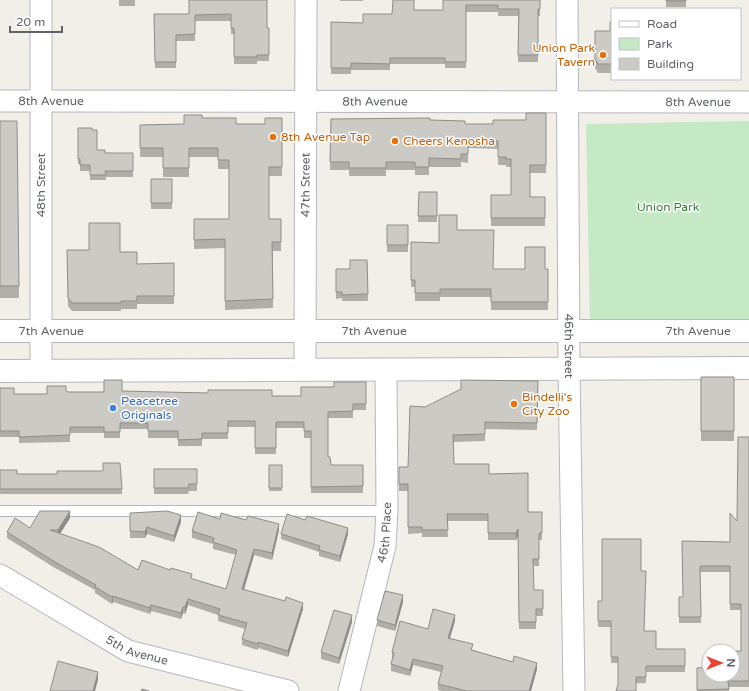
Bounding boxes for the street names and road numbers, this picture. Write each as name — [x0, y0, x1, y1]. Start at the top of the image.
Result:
street label: 8th Avenue — [18, 94, 84, 108]
street label: 8th Avenue — [342, 94, 408, 109]
street label: 8th Avenue — [665, 95, 731, 109]
street label: 48th Street — [34, 152, 48, 217]
street label: 47th Street — [298, 152, 313, 217]
street label: 46th Street — [562, 314, 576, 379]
street label: 7th Avenue — [18, 324, 84, 338]
street label: 7th Avenue — [341, 324, 407, 338]
street label: 7th Avenue — [665, 324, 731, 338]
street label: 46th Place — [374, 502, 394, 564]
street label: 5th Avenue — [103, 632, 170, 668]

